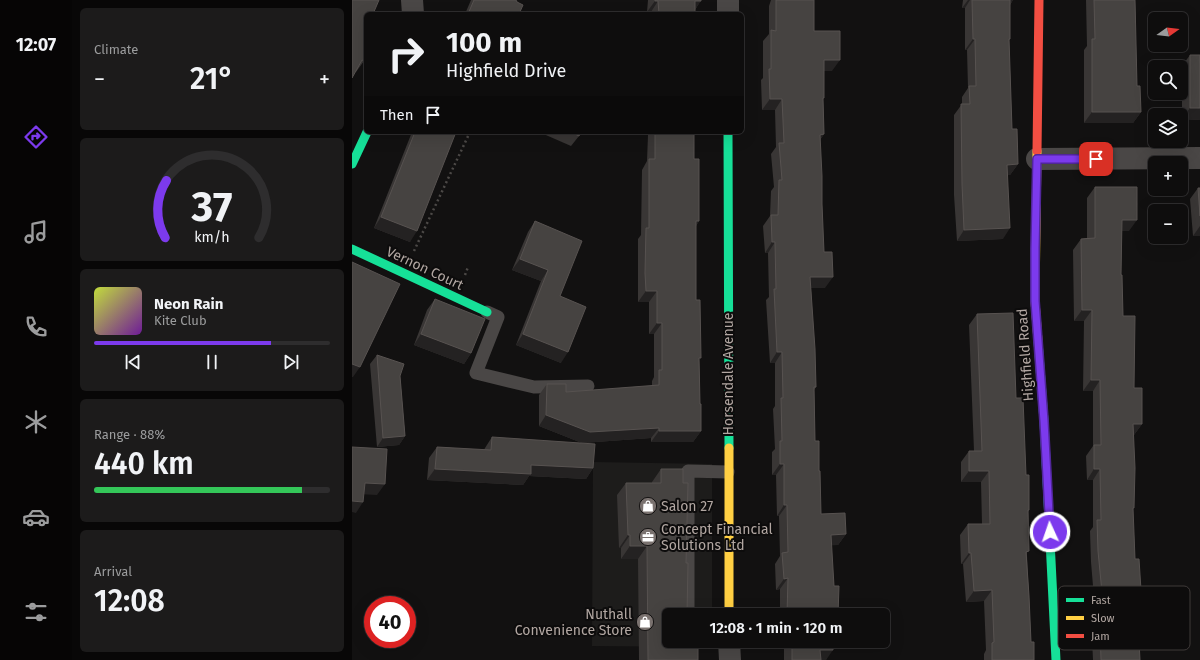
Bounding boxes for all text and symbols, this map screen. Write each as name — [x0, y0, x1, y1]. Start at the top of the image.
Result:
north arrow — [1148, 12, 1188, 52]
map controls — [1148, 12, 1188, 244]
text: 100 m — [446, 26, 522, 59]
icon: right — [380, 28, 432, 80]
text: 12:07 — [16, 34, 56, 56]
text: Climate — [94, 42, 138, 57]
text: Highfield Drive — [446, 60, 566, 82]
button: search — [1148, 60, 1188, 100]
text: 21° — [190, 61, 234, 97]
text: − — [94, 66, 105, 93]
text: + — [319, 66, 330, 93]
icon: arrive — [422, 104, 444, 126]
text: Then — [380, 106, 414, 124]
button: layers — [1148, 108, 1188, 148]
icon: directions — [22, 123, 50, 151]
pin — [1079, 142, 1113, 176]
icon: arrive — [1085, 148, 1107, 170]
button: + — [1148, 156, 1188, 196]
text: 37 — [191, 181, 232, 231]
button: − — [1148, 204, 1188, 244]
icon: music — [22, 218, 50, 246]
text: km/h — [194, 228, 230, 245]
street label: Vernon Court — [384, 243, 467, 294]
text: Neon Rain — [154, 295, 223, 313]
street label: Highfield Road — [1014, 308, 1037, 402]
icon: phone — [22, 313, 50, 341]
text: Kite Club — [154, 313, 207, 328]
street label: Horsendale Avenue — [720, 313, 737, 435]
icon: previous — [122, 351, 144, 373]
icon: pause — [201, 351, 223, 373]
icon: next — [280, 351, 302, 373]
icon: climate — [22, 408, 50, 436]
text: Range · 88% — [94, 427, 165, 442]
text: 440 km — [94, 446, 194, 482]
shop icon: Salon 27 — [638, 496, 658, 516]
place label: Salon 27 — [661, 498, 713, 515]
icon: car — [22, 503, 50, 531]
position arrow — [1029, 511, 1071, 553]
place label: Concept Financial Solutions Ltd — [661, 521, 773, 554]
office icon: Concept Financial Solutions Ltd — [638, 527, 658, 547]
text: Arrival — [94, 564, 132, 579]
text: 12:08 — [94, 583, 165, 619]
legend — [1058, 586, 1190, 650]
text: Fast — [1091, 594, 1111, 607]
speed limit sign: 40 — [364, 596, 416, 648]
icon: filters — [22, 598, 50, 626]
place label: Nuthall Convenience Store — [515, 606, 632, 639]
shop icon: Nuthall Convenience Store — [635, 612, 655, 632]
text: Slow — [1091, 612, 1115, 625]
text: 12:08 · 1 min · 120 m — [710, 619, 842, 637]
text: Jam — [1091, 630, 1110, 643]

